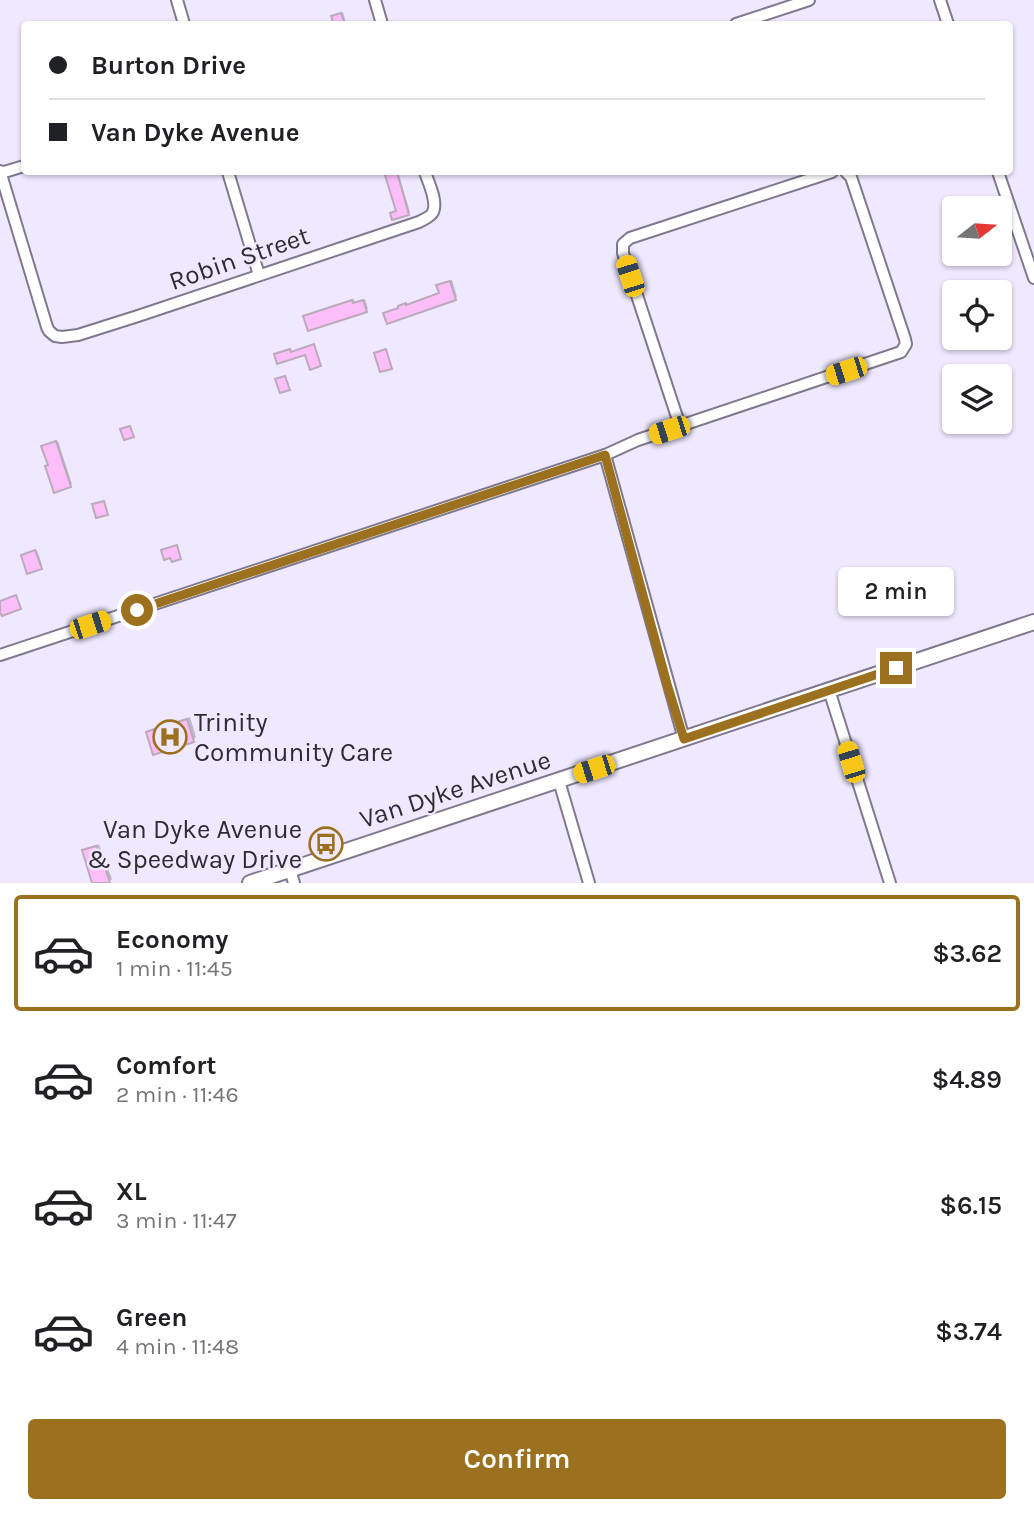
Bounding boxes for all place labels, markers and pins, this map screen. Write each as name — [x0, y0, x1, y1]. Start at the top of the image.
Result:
place label: Trinity Community Care — [194, 707, 393, 768]
hospital icon: Trinity Community Care — [151, 718, 189, 756]
place label: Van Dyke Avenue & Speedway Drive — [87, 814, 302, 875]
bus stop icon: Van Dyke Avenue & Speedway Drive — [307, 825, 345, 863]

